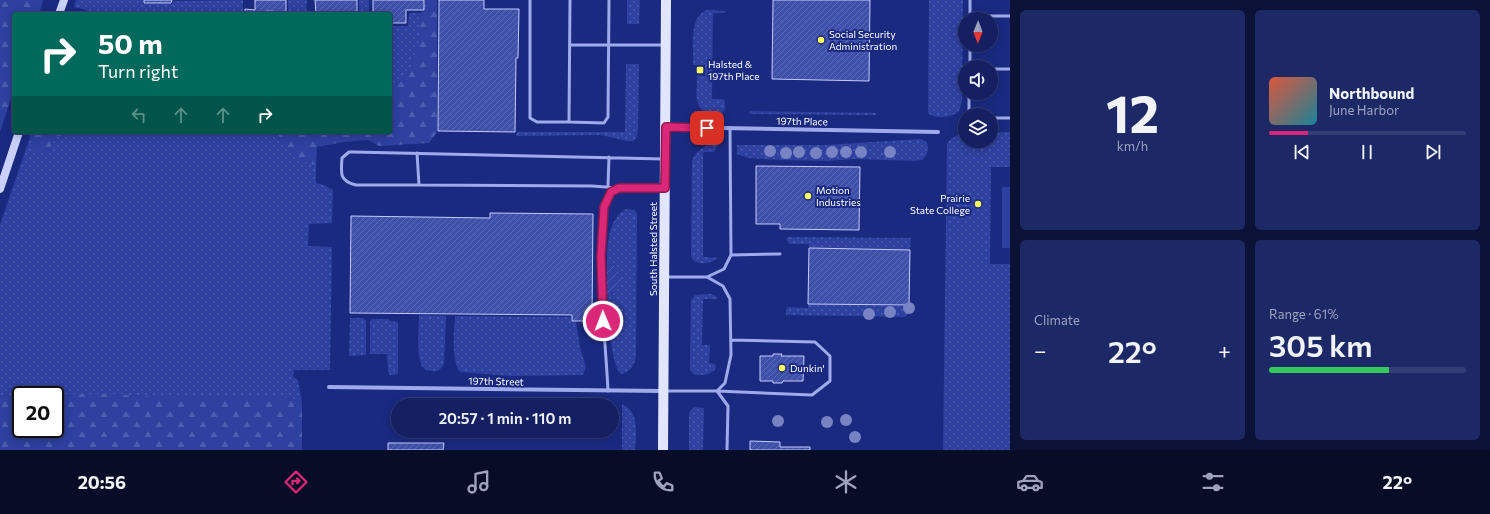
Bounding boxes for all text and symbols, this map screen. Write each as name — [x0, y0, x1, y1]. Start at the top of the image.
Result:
north arrow — [958, 12, 998, 52]
map controls — [958, 12, 998, 148]
text: 50 m — [98, 26, 163, 60]
icon: right — [32, 28, 84, 80]
place label: Social Security Administration — [829, 28, 897, 52]
marker: Social Security Administration — [816, 35, 826, 45]
place label: Halsted & 197th Place — [708, 58, 760, 82]
text: Turn right — [98, 60, 178, 82]
button: sound — [958, 60, 998, 100]
marker: Halsted & 197th Place — [695, 65, 705, 75]
text: 12 — [1106, 80, 1159, 144]
text: Northbound — [1329, 84, 1414, 102]
text: June Harbor — [1329, 102, 1399, 118]
icon: left — [128, 104, 150, 126]
icon: ahead — [170, 104, 192, 126]
icon: ahead — [212, 104, 234, 126]
icon: right — [254, 104, 276, 126]
button: layers — [958, 108, 998, 148]
pin — [690, 111, 724, 145]
street label: 197th Place — [776, 115, 828, 127]
icon: arrive — [696, 117, 718, 139]
text: km/h — [1117, 138, 1148, 154]
icon: previous — [1291, 141, 1313, 163]
icon: pause — [1356, 141, 1378, 163]
icon: next — [1422, 141, 1444, 163]
place label: Motion Industries — [816, 184, 861, 208]
marker: Motion Industries — [803, 191, 813, 201]
place label: Prairie State College — [910, 192, 970, 216]
marker: Prairie State College — [973, 199, 983, 209]
street label: South Halsted Street — [647, 202, 659, 296]
position arrow — [582, 300, 624, 342]
text: Range · 61% — [1269, 306, 1339, 322]
text: Climate — [1034, 312, 1080, 328]
text: 305 km — [1269, 326, 1372, 363]
text: 22° — [1108, 332, 1157, 369]
text: − — [1034, 337, 1047, 364]
text: + — [1218, 337, 1231, 364]
place label: Dunkin' — [790, 362, 824, 374]
marker: Dunkin' — [777, 363, 787, 373]
street label: 197th Street — [468, 375, 524, 387]
speed limit sign: 20 — [12, 386, 64, 438]
text: 20:57 · 1 min · 110 m — [439, 409, 571, 427]
icon: directions — [282, 468, 310, 496]
icon: music — [465, 468, 493, 496]
icon: phone — [649, 468, 677, 496]
icon: climate — [832, 468, 860, 496]
icon: car — [1016, 468, 1044, 496]
icon: filters — [1199, 468, 1227, 496]
text: 20:56 — [78, 471, 126, 493]
text: 22° — [1383, 471, 1412, 493]

